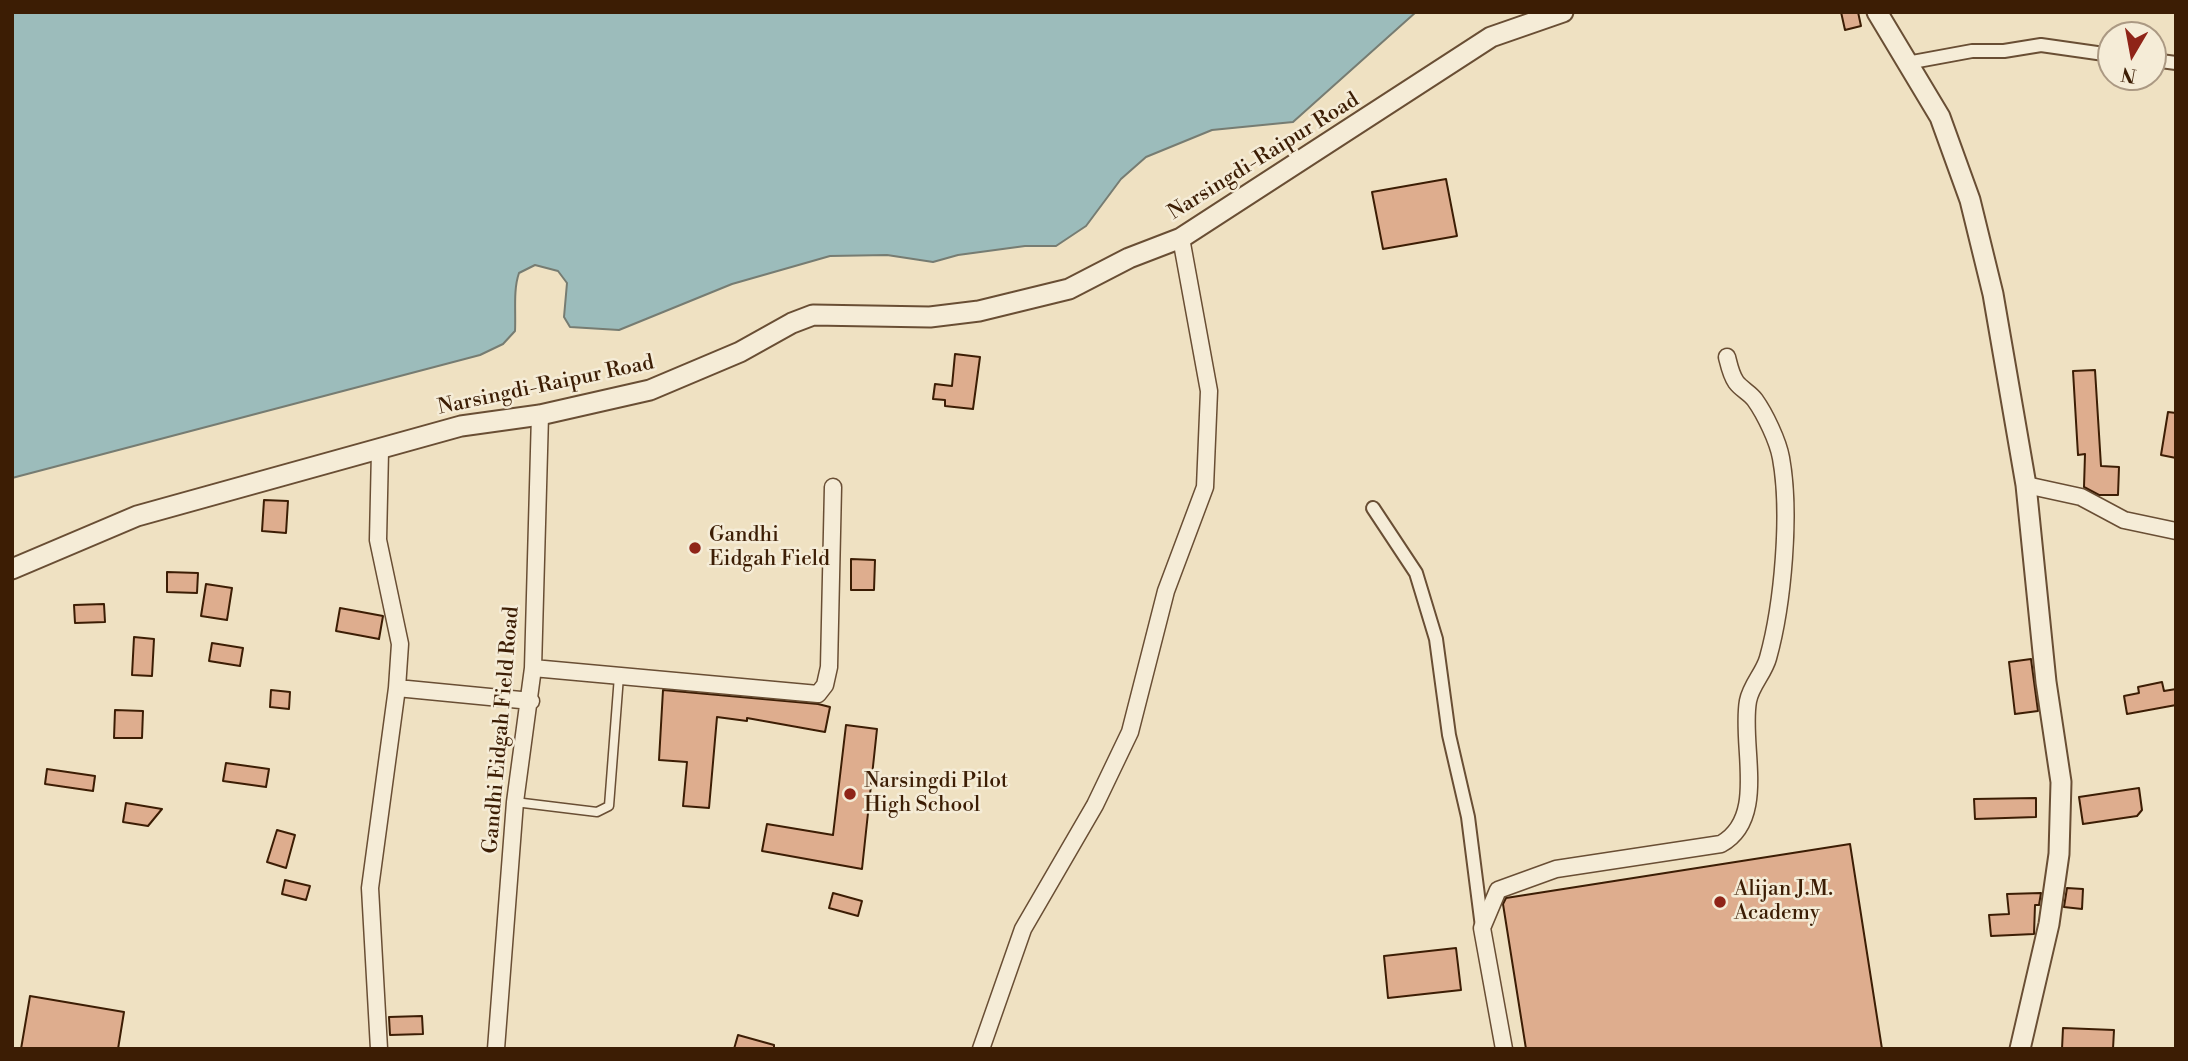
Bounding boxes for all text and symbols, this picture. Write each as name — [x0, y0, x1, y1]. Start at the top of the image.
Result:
north arrow — [2097, 21, 2167, 91]
text: N — [2119, 62, 2138, 88]
street label: Narsingdi-Raipur Road — [1164, 88, 1364, 226]
street label: Narsingdi-Raipur Road — [436, 351, 656, 421]
place label: Gandhi Eidgah Field — [709, 523, 830, 573]
marker: Gandhi Eidgah Field — [687, 540, 703, 556]
street label: Gandhi Eidgah Field Road — [479, 605, 525, 855]
place label: Narsingdi Pilot High School — [864, 769, 1008, 819]
marker: Narsingdi Pilot High School — [842, 786, 858, 802]
place label: Alijan J.M. Academy — [1734, 877, 1833, 927]
marker: Alijan J.M. Academy — [1712, 894, 1728, 910]

